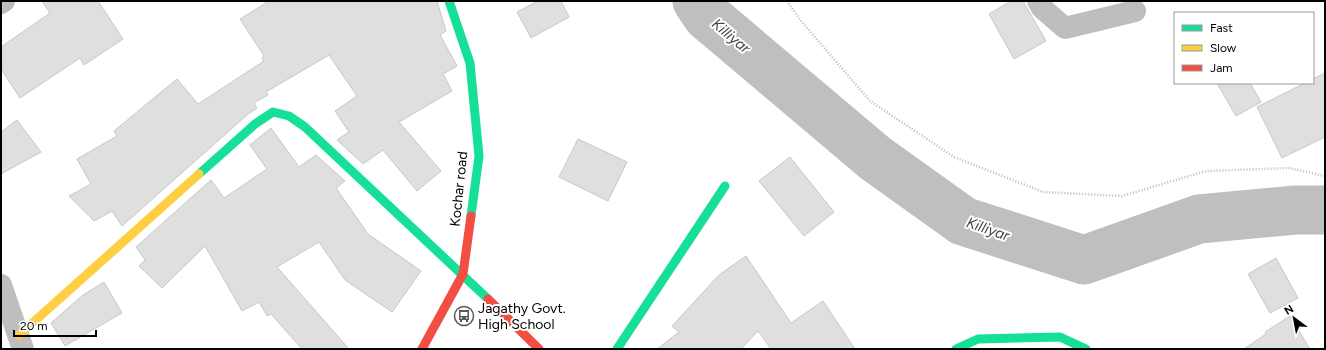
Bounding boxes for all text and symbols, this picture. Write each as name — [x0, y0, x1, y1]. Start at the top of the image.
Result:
legend — [1174, 12, 1314, 84]
water label: Killiyar — [708, 15, 754, 58]
text: Fast — [1210, 21, 1233, 35]
text: Slow — [1210, 41, 1237, 55]
text: Jam — [1210, 61, 1233, 75]
street label: Kochar road — [447, 151, 471, 227]
water label: Killiyar — [964, 213, 1013, 245]
north arrow — [1274, 298, 1314, 338]
place label: Jagathy Govt. High School — [478, 300, 566, 333]
text: N — [1282, 302, 1296, 318]
bus stop icon: Jagathy Govt. High School — [453, 305, 475, 327]
scale bar — [14, 312, 96, 338]
text: 20 m — [20, 319, 48, 333]

